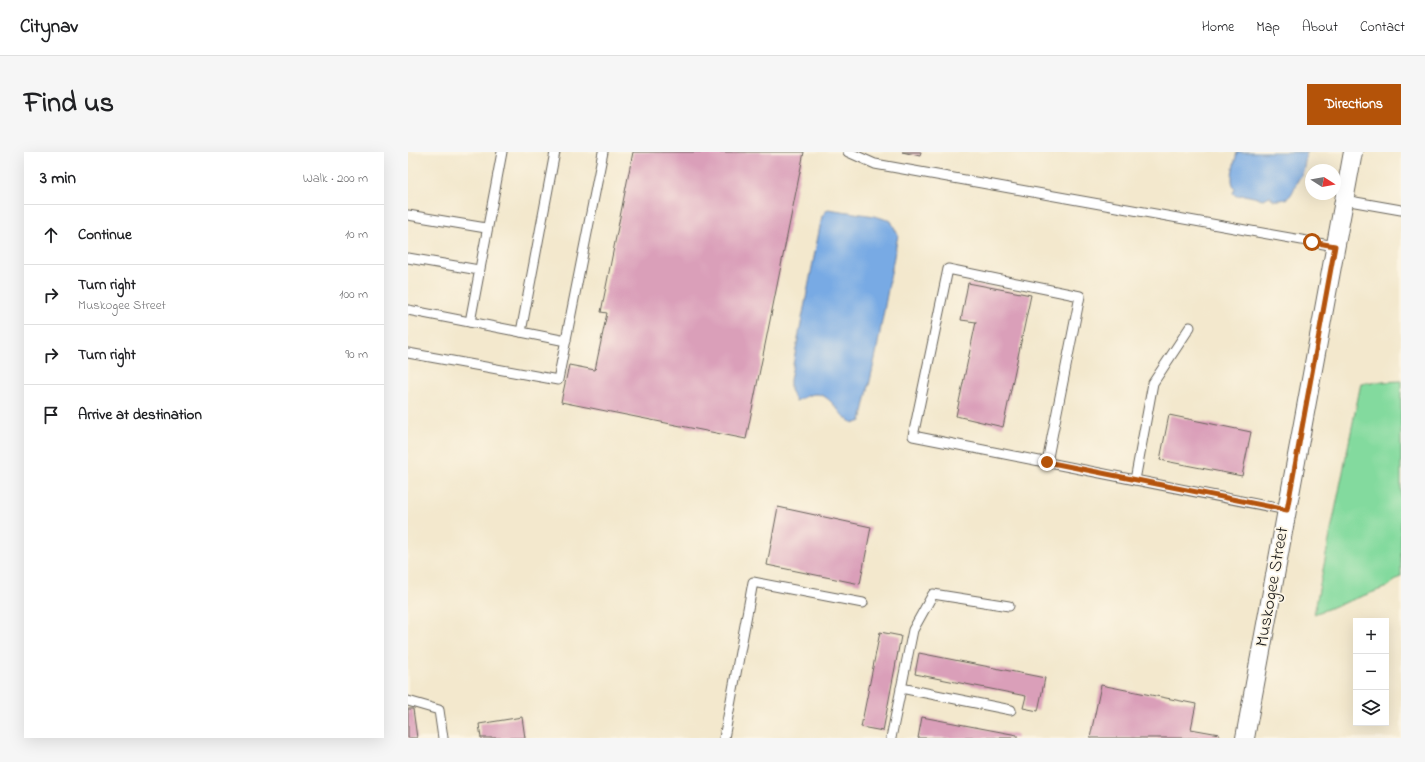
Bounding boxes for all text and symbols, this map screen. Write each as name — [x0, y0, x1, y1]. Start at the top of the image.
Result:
text: Citynav — [20, 14, 78, 41]
text: Home — [1202, 17, 1234, 38]
text: Map — [1256, 17, 1280, 38]
text: About — [1302, 17, 1338, 38]
text: Contact — [1360, 17, 1405, 38]
text: Find us — [24, 84, 114, 125]
button: Directions — [1307, 84, 1401, 125]
north arrow — [1305, 164, 1341, 200]
text: 3 min — [40, 166, 76, 191]
text: Walk · 200 m — [303, 169, 368, 188]
icon: ahead — [40, 224, 62, 246]
text: Continue — [78, 224, 132, 246]
text: 10 m — [345, 225, 368, 244]
route start — [1303, 233, 1321, 251]
text: Turn right — [78, 274, 136, 296]
icon: right — [40, 284, 62, 306]
text: 100 m — [339, 285, 368, 304]
text: Muskogee Street — [78, 296, 166, 315]
icon: right — [40, 344, 62, 366]
text: Turn right — [78, 344, 136, 366]
text: 90 m — [345, 345, 368, 364]
icon: arrive — [40, 404, 62, 426]
text: Arrive at destination — [78, 404, 202, 426]
route end — [1038, 453, 1056, 471]
street label: Muskogee Street — [1250, 525, 1297, 649]
map controls — [1353, 618, 1389, 726]
button: + — [1353, 618, 1389, 654]
button: − — [1353, 654, 1389, 690]
button: layers — [1353, 690, 1389, 726]

